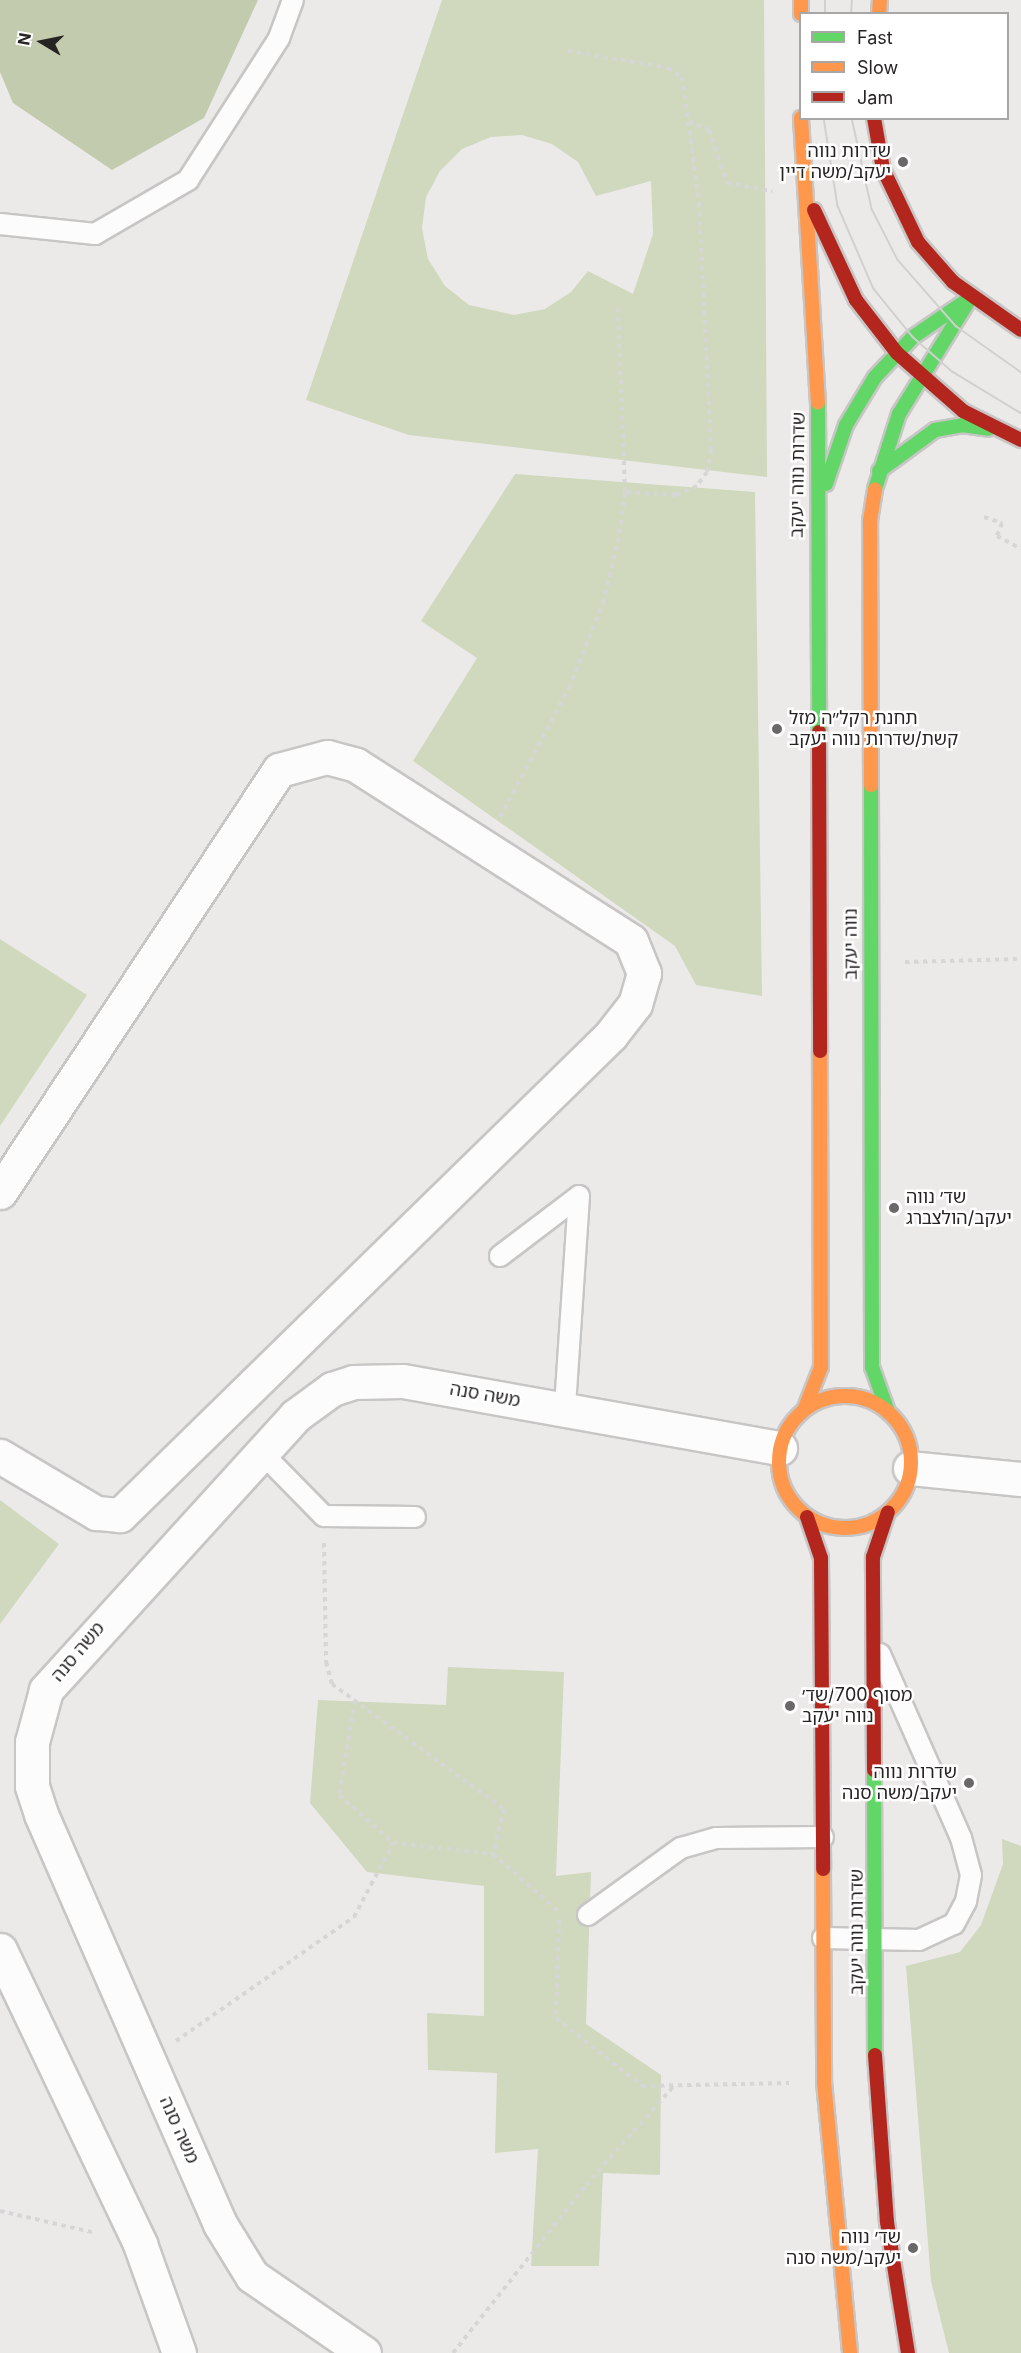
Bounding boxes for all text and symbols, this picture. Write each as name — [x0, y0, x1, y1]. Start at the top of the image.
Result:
north arrow — [12, 12, 72, 72]
legend — [799, 12, 1009, 120]
text: Fast — [857, 27, 893, 48]
text: N — [13, 31, 35, 47]
text: Slow — [857, 57, 898, 78]
text: Jam — [857, 87, 893, 108]
place label: שדרות נווה יעקב/משה דיין — [779, 141, 891, 184]
marker: שדרות נווה יעקב/משה דיין — [896, 155, 910, 169]
street label: שדרות נווה יעקב — [786, 412, 810, 538]
place label: תחנת רקל״ה מזל קשת/שדרות נווה יעקב — [789, 708, 958, 750]
marker: תחנת רקל״ה מזל קשת/שדרות נווה יעקב — [770, 722, 784, 736]
street label: נווה יעקב — [840, 908, 862, 980]
place label: שד׳ נווה יעקב/הולצברג — [906, 1187, 1012, 1230]
marker: שד׳ נווה יעקב/הולצברג — [887, 1201, 901, 1215]
street label: משה סנה — [448, 1378, 522, 1412]
street label: משה סנה — [47, 1618, 109, 1686]
place label: מסוף 700/שד׳ נווה יעקב — [802, 1685, 912, 1728]
marker: מסוף 700/שד׳ נווה יעקב — [783, 1699, 797, 1713]
place label: שדרות נווה יעקב/משה סנה — [842, 1762, 957, 1804]
marker: שדרות נווה יעקב/משה סנה — [962, 1776, 976, 1790]
street label: שדרות נווה יעקב — [846, 1869, 868, 1995]
street label: משה סנה — [155, 2093, 203, 2167]
place label: שד׳ נווה יעקב/משה סנה — [786, 2227, 901, 2270]
marker: שד׳ נווה יעקב/משה סנה — [906, 2241, 920, 2255]

